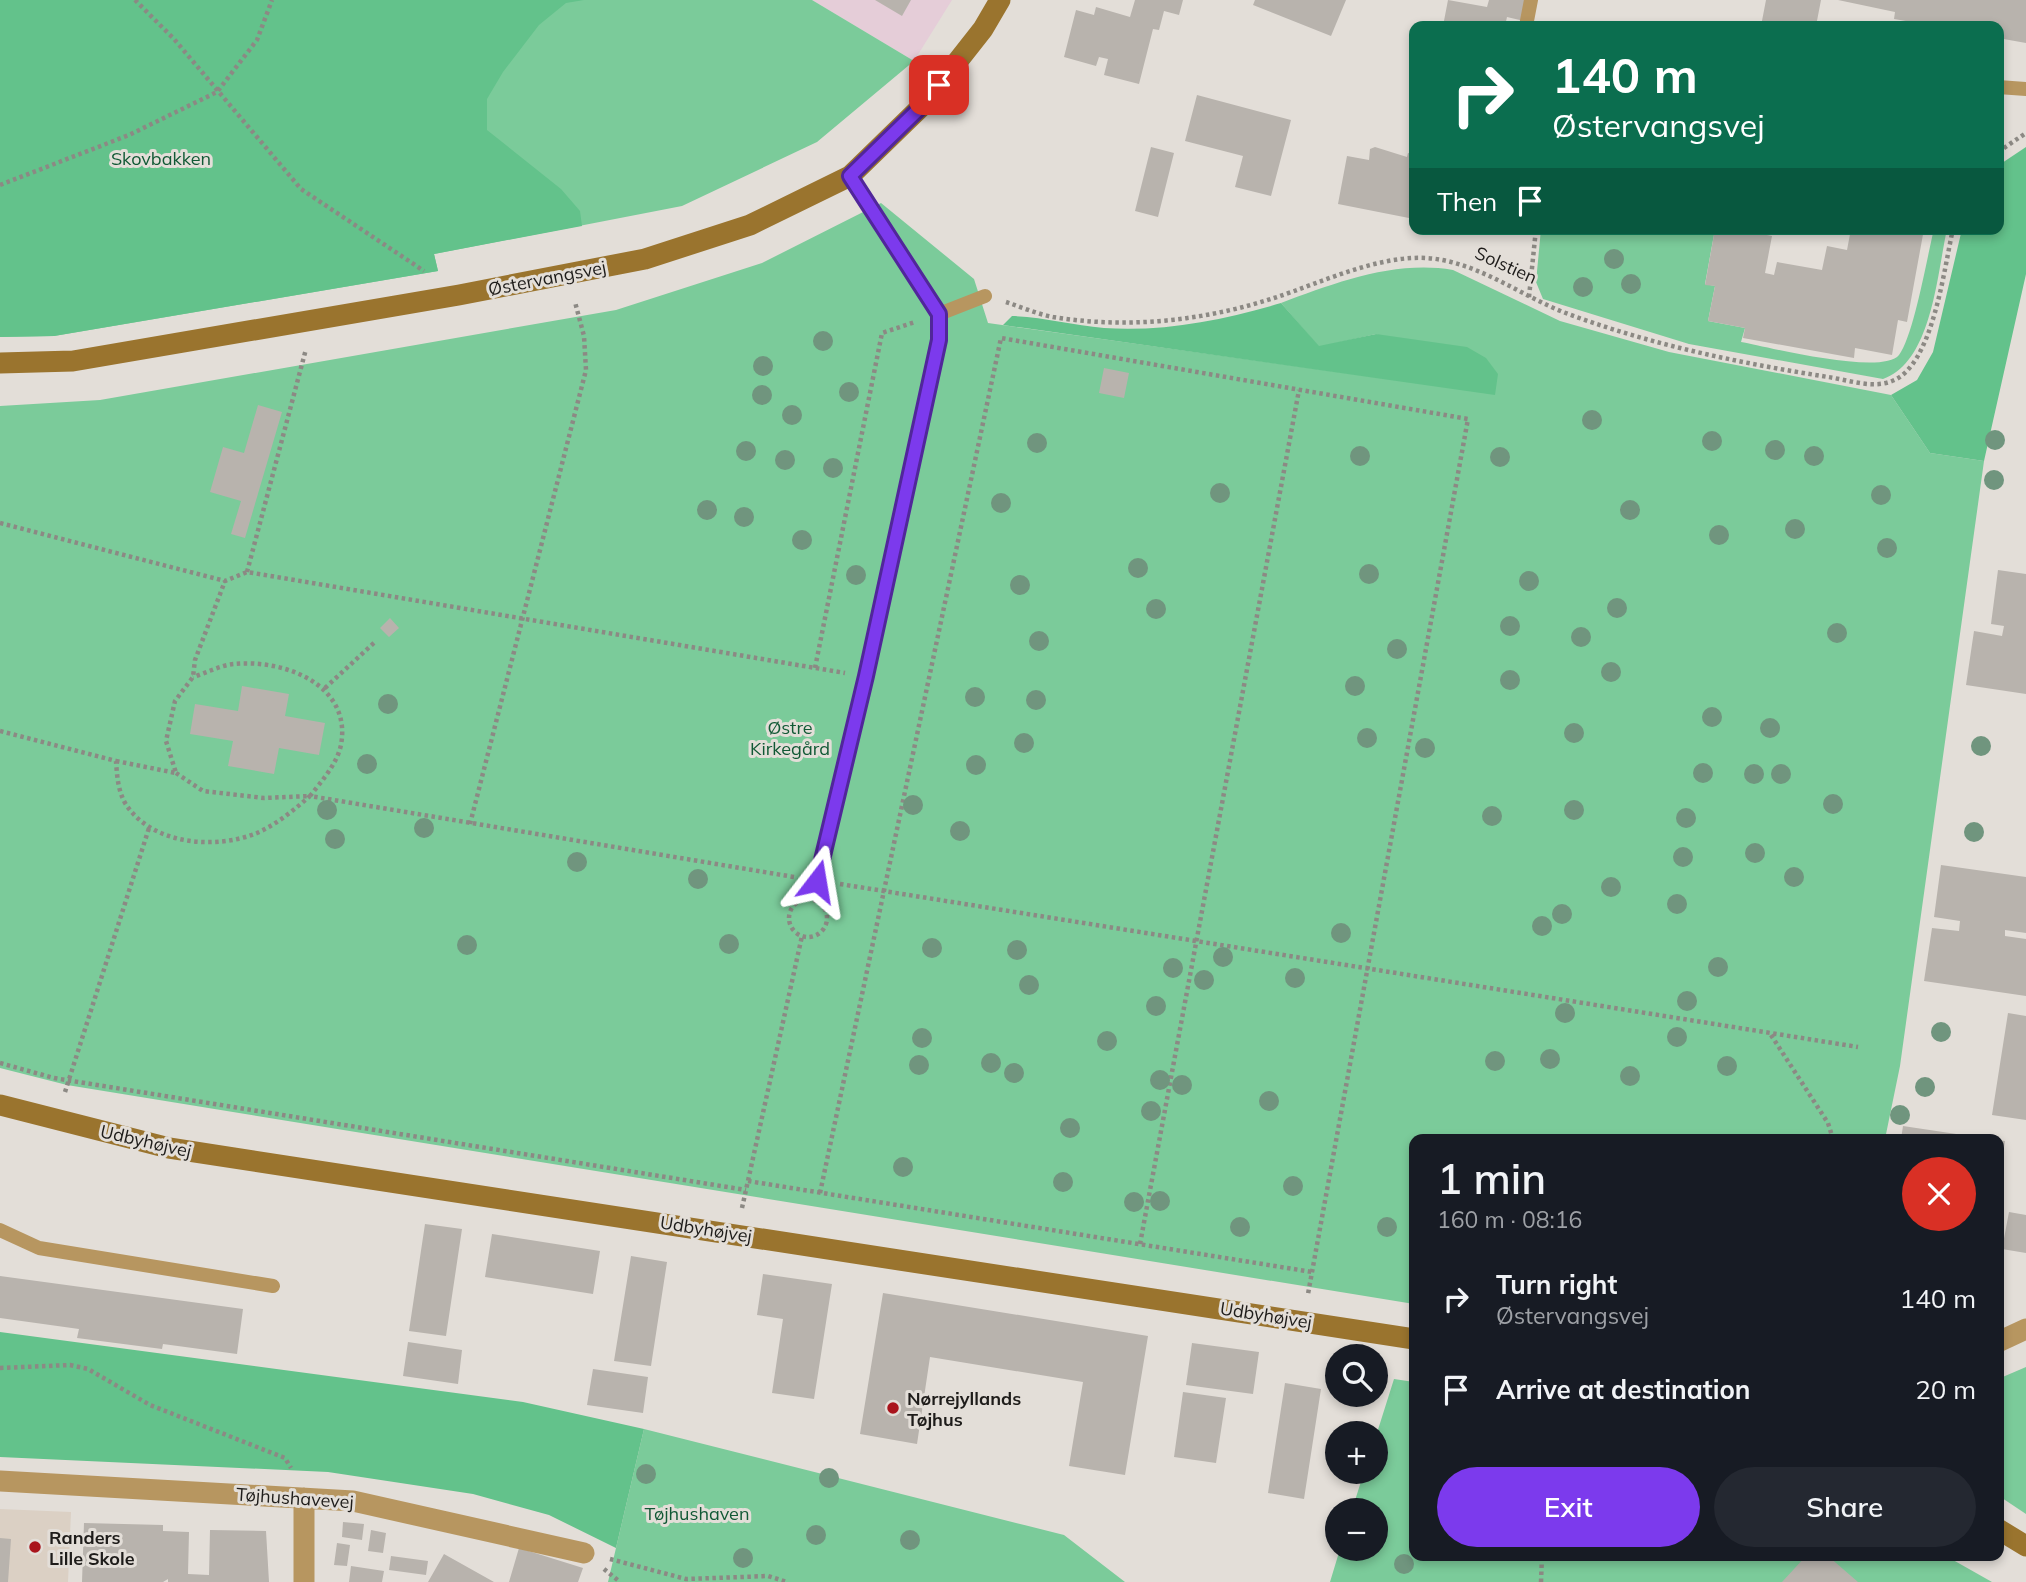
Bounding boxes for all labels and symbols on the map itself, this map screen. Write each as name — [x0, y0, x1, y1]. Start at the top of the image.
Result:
pin — [909, 55, 969, 115]
park label: Skovbakken — [111, 147, 211, 170]
street label: Solstien — [1471, 241, 1541, 289]
street label: Østervangsvej — [486, 255, 608, 301]
park label: Østre Kirkegård — [750, 716, 830, 760]
position arrow — [780, 844, 854, 918]
street label: Udbyhøjvej — [98, 1119, 194, 1163]
street label: Udbyhøjvej — [658, 1210, 754, 1248]
street label: Udbyhøjvej — [1218, 1296, 1314, 1334]
place label: Nørrejyllands Tøjhus — [907, 1387, 1021, 1431]
marker: Nørrejyllands Tøjhus — [885, 1400, 901, 1416]
street label: Tøjhushavevej — [235, 1482, 355, 1514]
park label: Tøjhushaven — [645, 1502, 749, 1525]
place label: Randers Lille Skole — [49, 1526, 135, 1570]
marker: Randers Lille Skole — [27, 1539, 43, 1555]

